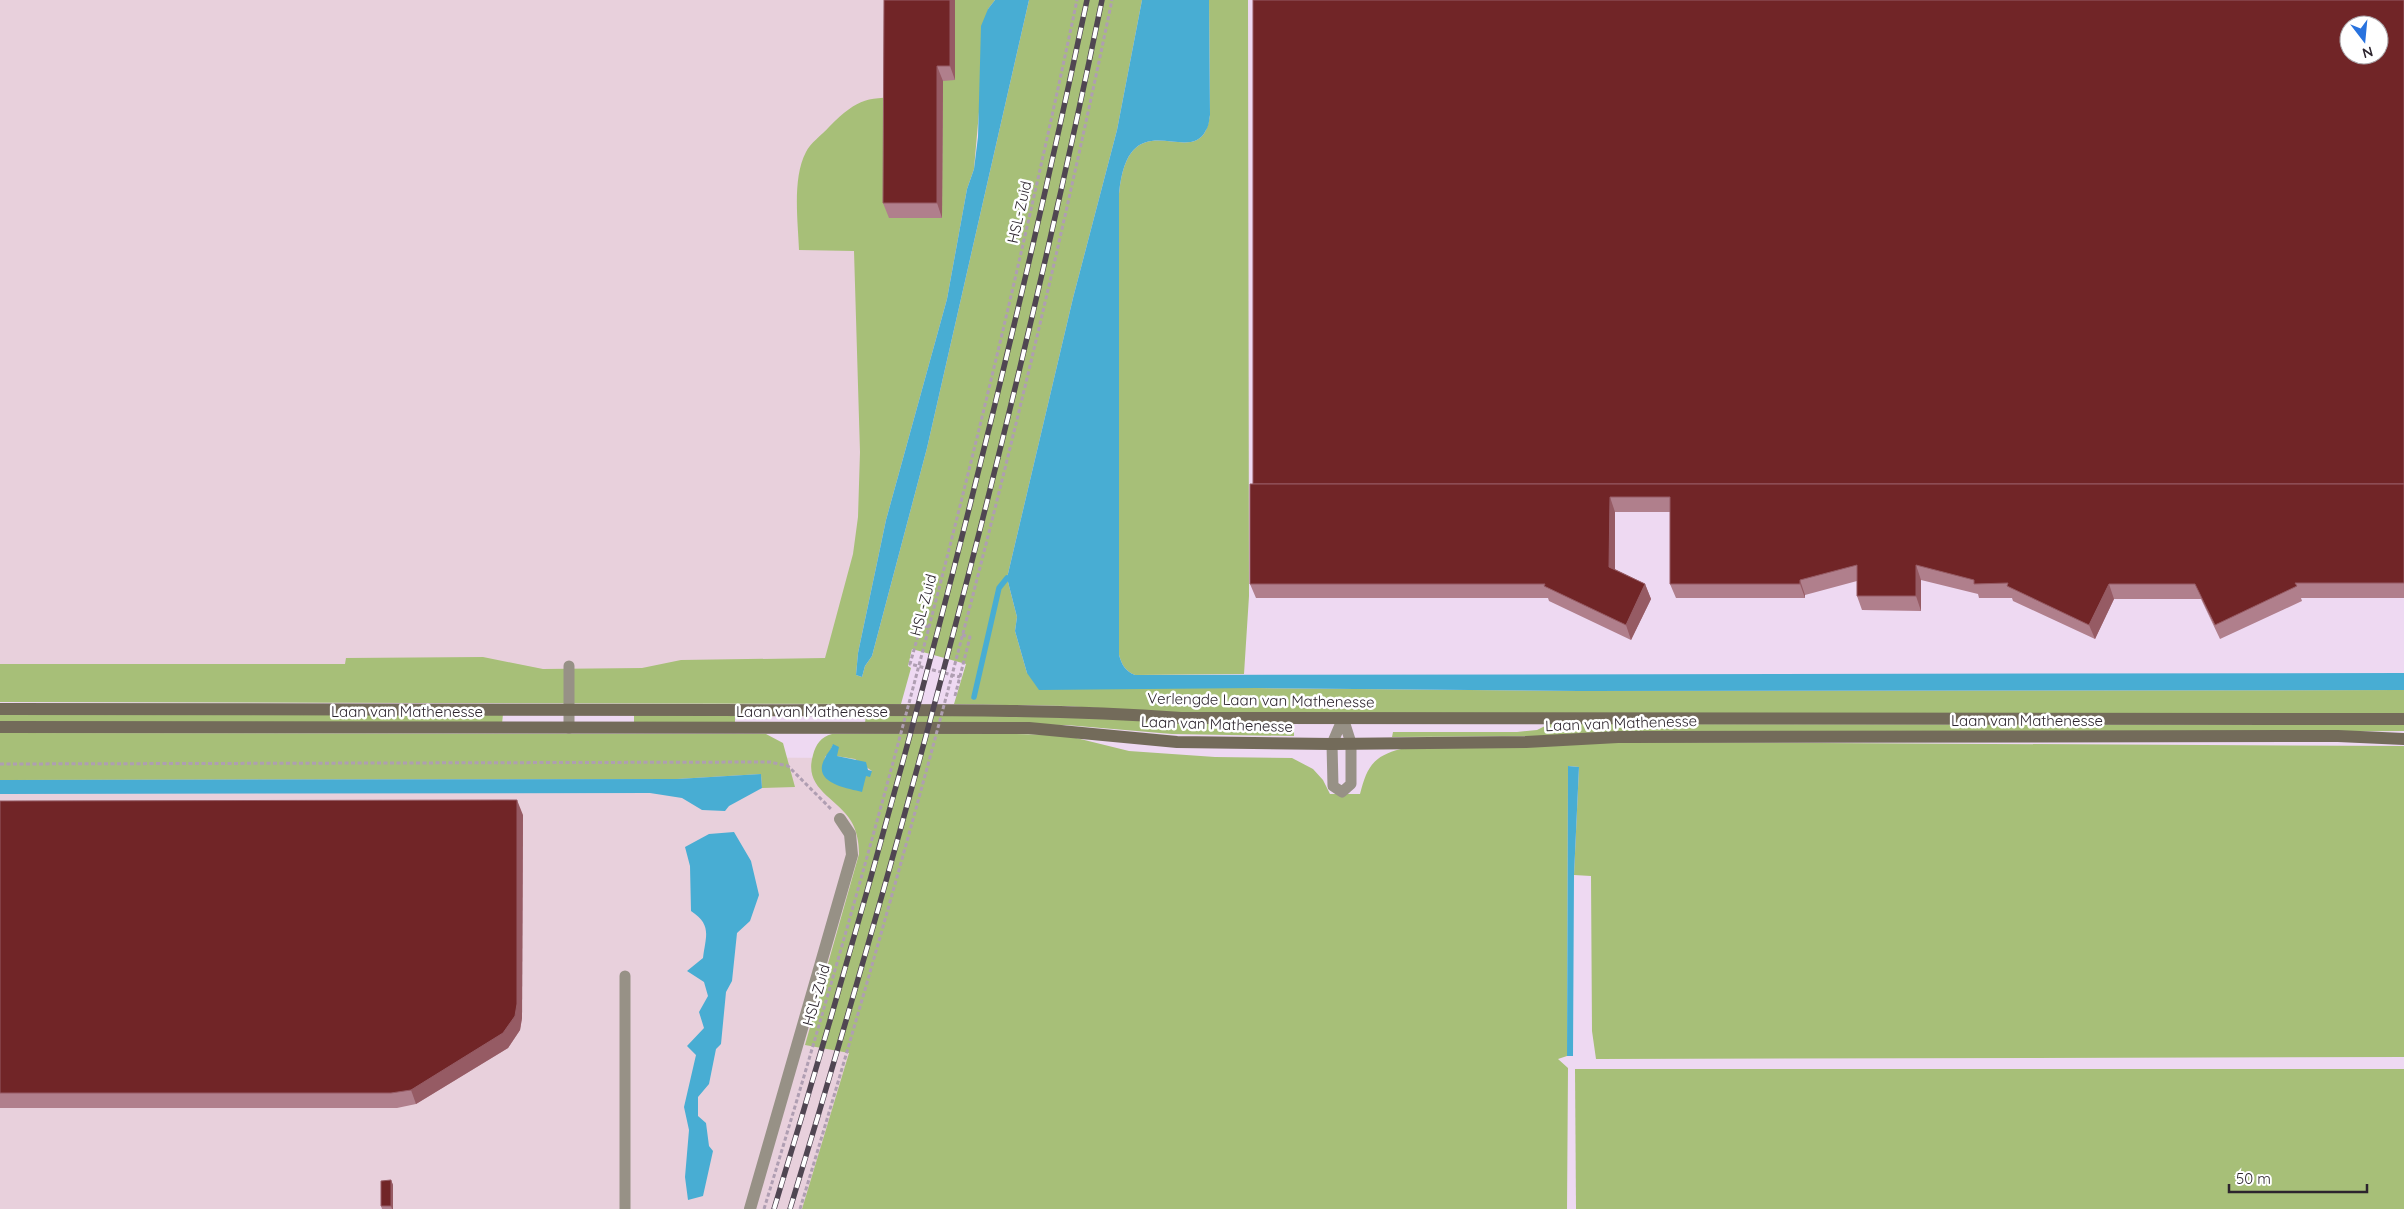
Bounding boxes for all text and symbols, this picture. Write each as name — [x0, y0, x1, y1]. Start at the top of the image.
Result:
north arrow — [2339, 15, 2389, 65]
text: N — [2360, 42, 2375, 63]
street label: HSL-Zuid — [1003, 179, 1035, 245]
street label: HSL-Zuid — [906, 572, 940, 638]
street label: Verlengde Laan van Mathenesse — [1147, 689, 1375, 711]
street label: Laan van Mathenesse — [331, 702, 483, 721]
street label: Laan van Mathenesse — [736, 702, 888, 721]
street label: Laan van Mathenesse — [1545, 711, 1697, 735]
street label: Laan van Mathenesse — [1951, 711, 2103, 730]
street label: Laan van Mathenesse — [1141, 712, 1293, 736]
street label: HSL-Zuid — [798, 962, 834, 1028]
scale bar — [2229, 1162, 2366, 1194]
text: 50 m — [2236, 1169, 2271, 1188]

